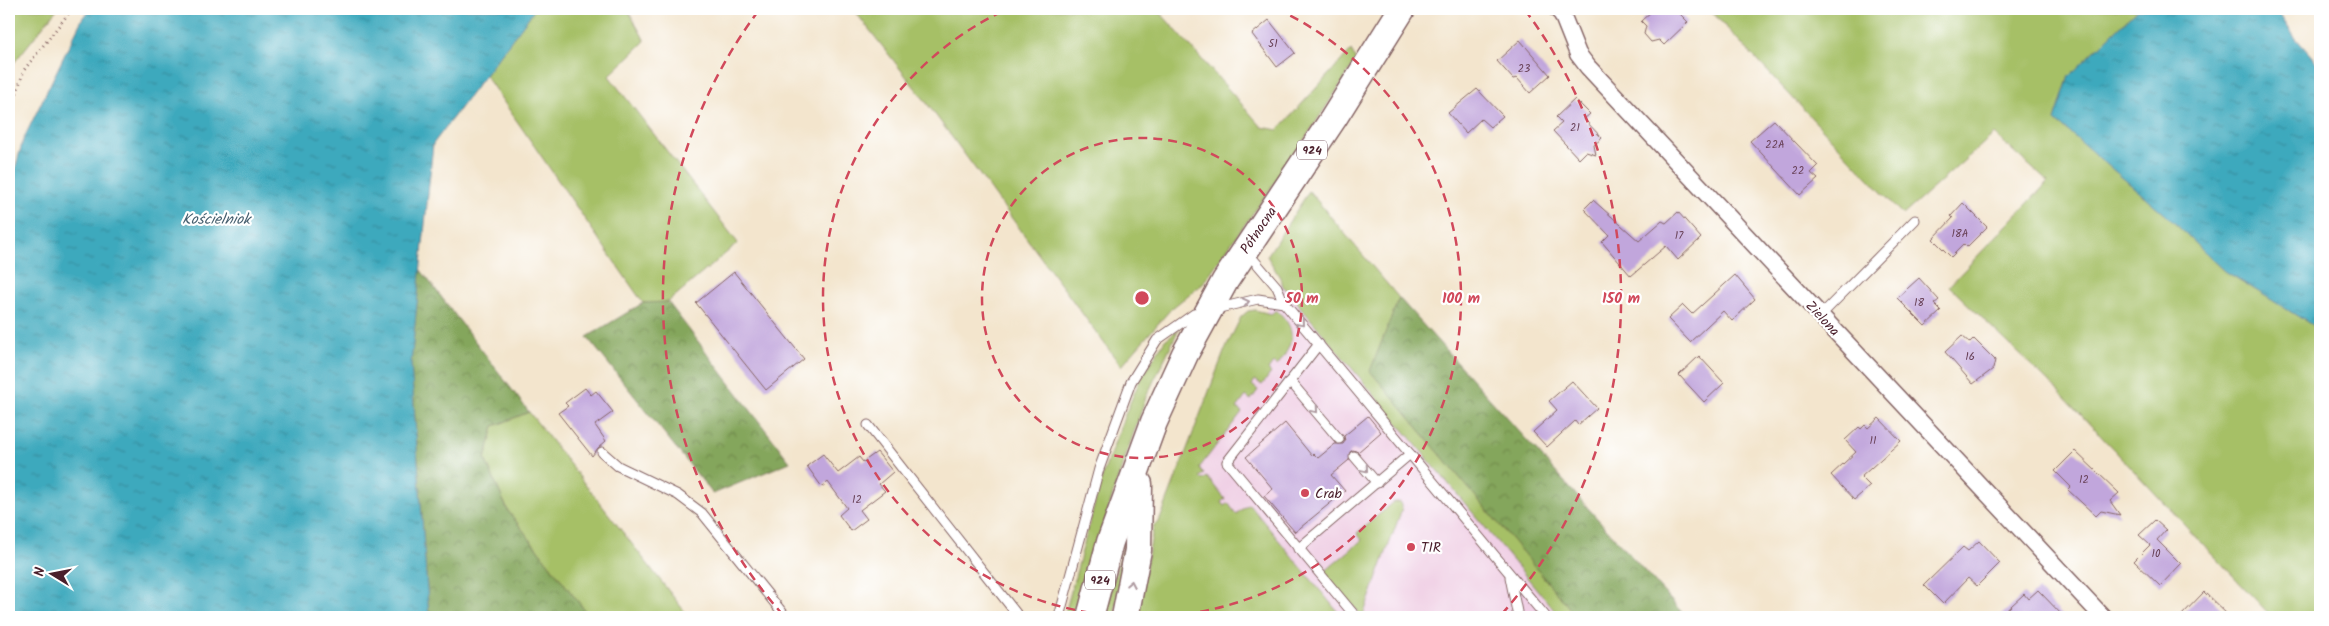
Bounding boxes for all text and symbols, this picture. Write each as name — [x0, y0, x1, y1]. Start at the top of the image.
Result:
house number: 51 — [1268, 35, 1278, 53]
house number: 23 — [1518, 60, 1530, 78]
house number: 21 — [1570, 119, 1580, 137]
house number: 22A — [1765, 136, 1785, 154]
road number: 924 — [1297, 140, 1327, 160]
house number: 22 — [1792, 162, 1804, 180]
street label: Północna — [1235, 202, 1283, 259]
water label: Kościelniok — [182, 208, 252, 232]
house number: 18A — [1952, 225, 1969, 243]
house number: 17 — [1675, 227, 1684, 245]
text: 50 m — [1284, 287, 1319, 311]
text: 100 m — [1442, 287, 1480, 311]
text: 150 m — [1602, 287, 1640, 311]
centre of rings — [1133, 289, 1151, 307]
house number: 18 — [1914, 294, 1924, 312]
street label: Zielona — [1800, 296, 1845, 342]
one-way arrow — [1241, 297, 1250, 307]
one-way arrow — [1296, 318, 1305, 327]
house number: 16 — [1965, 348, 1975, 366]
one-way arrow — [1309, 404, 1318, 413]
house number: 11 — [1870, 432, 1876, 450]
one-way arrow — [1360, 464, 1369, 473]
house number: 12 — [2079, 471, 2089, 489]
place label: Crab — [1315, 483, 1343, 505]
marker: Crab — [1299, 487, 1311, 499]
house number: 12 — [852, 491, 862, 509]
place label: TIR — [1421, 537, 1441, 559]
marker: TIR — [1405, 541, 1417, 553]
house number: 10 — [2152, 545, 2161, 563]
north arrow — [28, 548, 78, 598]
text: N — [29, 565, 52, 578]
road number: 924 — [1085, 570, 1115, 590]
one-way arrow — [1126, 579, 1136, 588]

